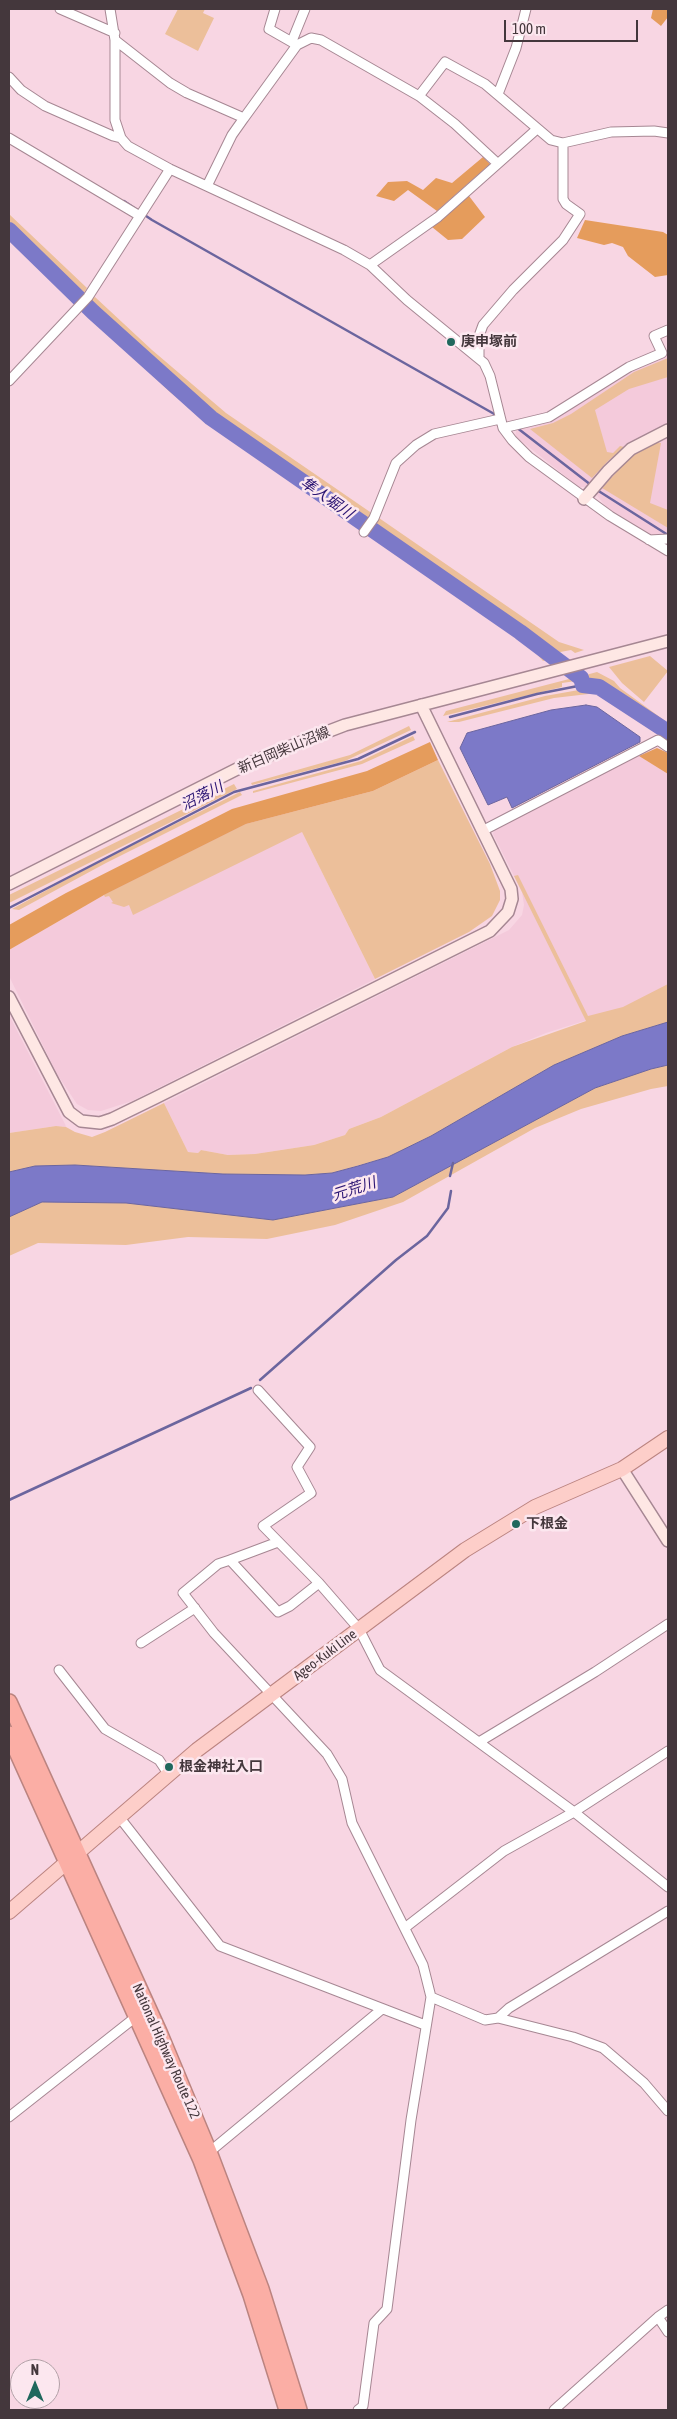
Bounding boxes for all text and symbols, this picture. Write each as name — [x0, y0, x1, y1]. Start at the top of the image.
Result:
scale bar — [507, 10, 641, 42]
text: 100 m — [512, 20, 546, 37]
place label: 庚申塚前 — [461, 334, 517, 350]
marker: 庚申塚前 — [445, 336, 457, 348]
water label: 隼人堀川 — [297, 473, 357, 523]
street label: 新白岡柴山沼線 — [236, 723, 332, 777]
water label: 沼落川 — [178, 778, 226, 814]
water label: 元荒川 — [330, 1173, 378, 1205]
place label: 下根金 — [526, 1516, 568, 1532]
marker: 下根金 — [510, 1518, 522, 1530]
street label: Ageo-Kuki Line — [290, 1626, 360, 1684]
place label: 根金神社入口 — [179, 1759, 263, 1775]
marker: 根金神社入口 — [163, 1761, 175, 1773]
street label: National Highway Route 122 — [129, 1981, 203, 2121]
north arrow — [10, 2359, 60, 2409]
text: N — [31, 2362, 39, 2378]

